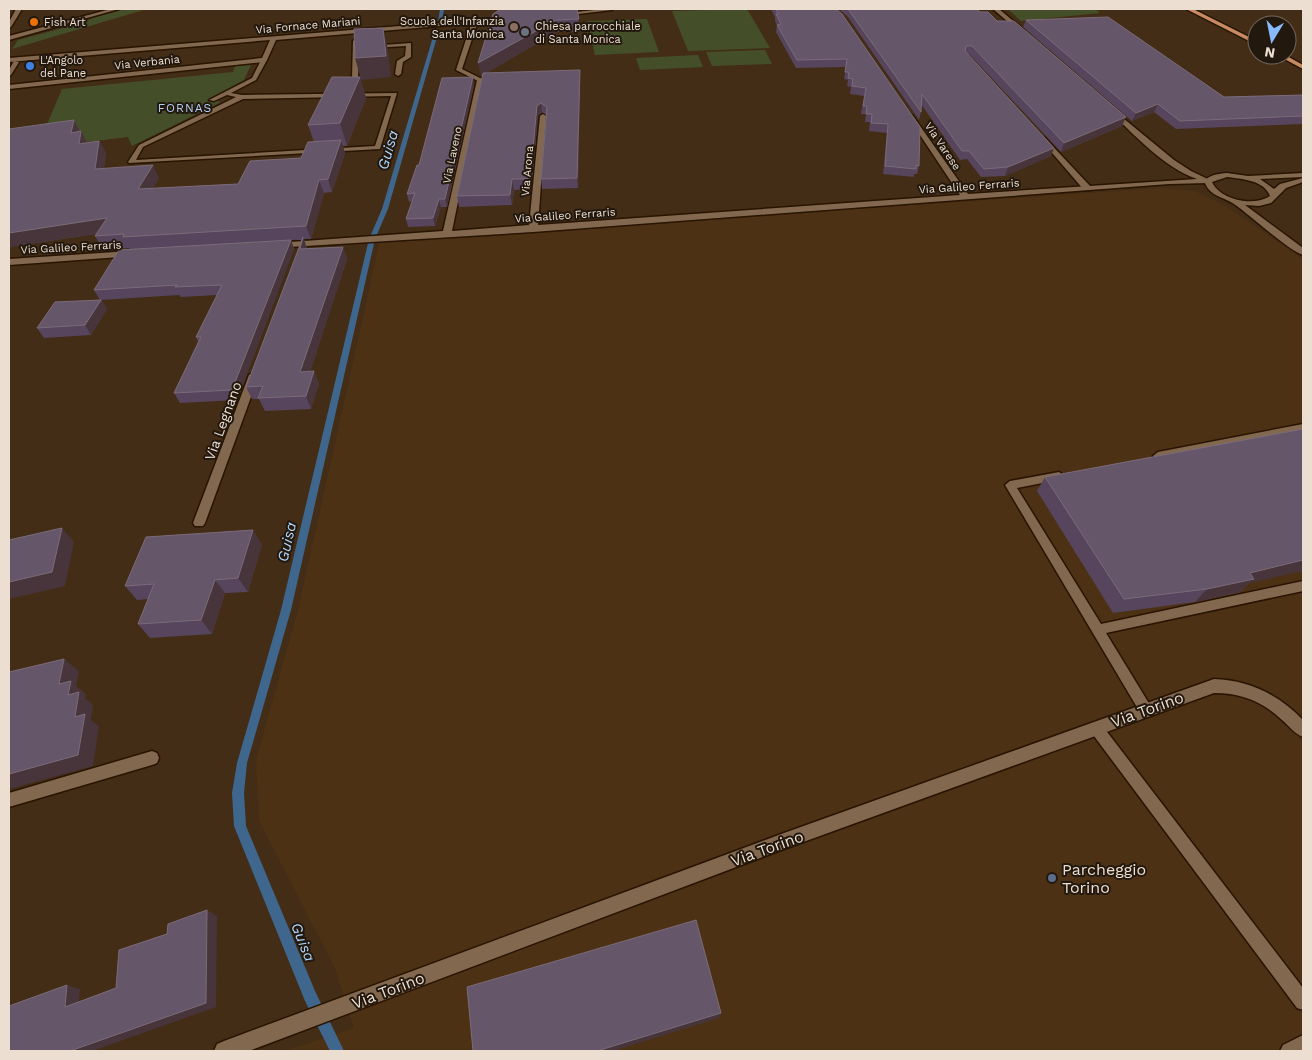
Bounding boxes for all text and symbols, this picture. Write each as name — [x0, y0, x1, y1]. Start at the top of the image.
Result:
street label: Via Fornace Mariani — [255, 14, 361, 37]
place label: Scuola dell'Infanzia Santa Monica — [400, 15, 504, 41]
north arrow — [1247, 15, 1297, 65]
marker: Fish Art — [28, 16, 40, 28]
place label: Fish Art — [44, 16, 86, 29]
place label: Chiesa parrocchiale di Santa Monica — [535, 20, 641, 46]
marker: Scuola dell'Infanzia Santa Monica — [508, 21, 520, 33]
marker: Chiesa parrocchiale di Santa Monica — [519, 26, 531, 38]
text: N — [1263, 44, 1276, 62]
street label: Via Verbania — [114, 53, 181, 72]
place label: L'Angolo del Pane — [40, 54, 86, 80]
marker: L'Angolo del Pane — [24, 60, 36, 72]
district label: FORNAS — [158, 101, 212, 115]
street label: Via Varese — [922, 120, 963, 173]
street label: Via Laveno — [440, 125, 465, 185]
water label: Guisa — [374, 128, 402, 172]
street label: Via Arona — [519, 145, 536, 197]
street label: Via Galileo Ferraris — [918, 176, 1020, 197]
street label: Via Galileo Ferraris — [514, 205, 616, 226]
street label: Via Galileo Ferraris — [20, 238, 122, 257]
street label: Via Legnano — [201, 379, 245, 463]
water label: Guisa — [274, 520, 300, 564]
street label: Via Torino — [1108, 688, 1186, 731]
street label: Via Torino — [728, 827, 806, 870]
place label: Parcheggio Torino — [1062, 860, 1146, 897]
marker: Parcheggio Torino — [1046, 872, 1058, 884]
water label: Guisa — [287, 920, 319, 964]
street label: Via Torino — [349, 968, 427, 1013]

